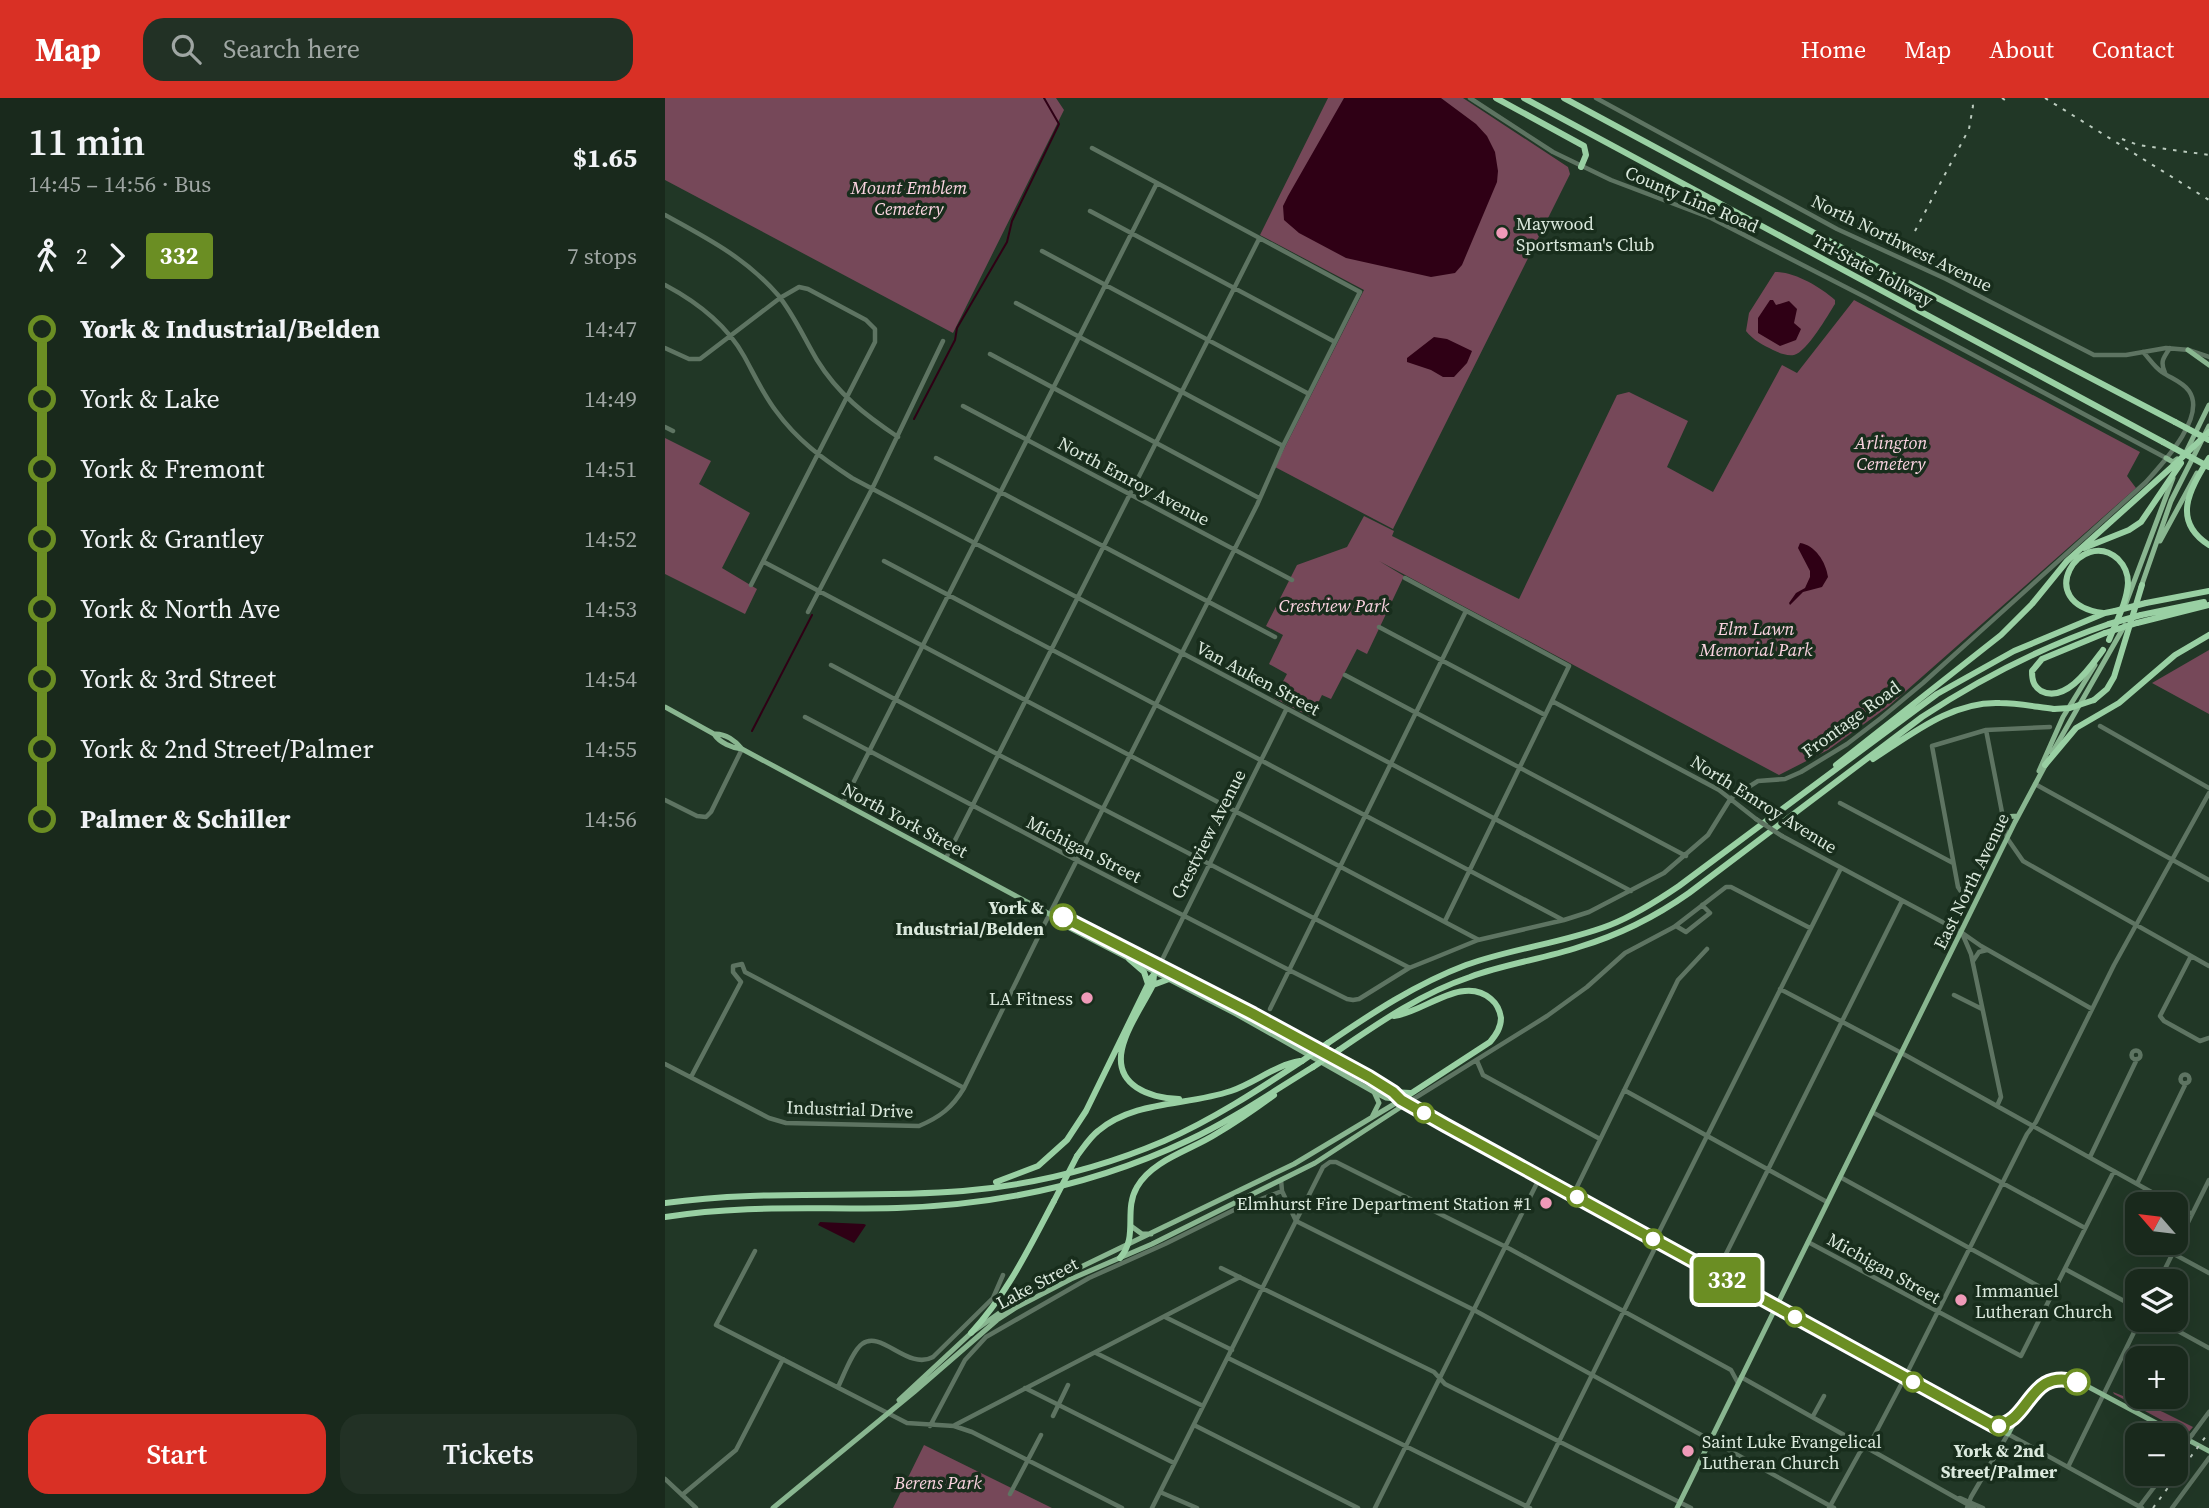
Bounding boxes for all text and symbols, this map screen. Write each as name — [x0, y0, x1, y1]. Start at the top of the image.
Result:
search box — [143, 18, 633, 81]
text: Map — [35, 27, 101, 72]
icon: search — [167, 30, 205, 68]
text: Search here — [223, 31, 360, 67]
text: Home — [1801, 33, 1866, 66]
text: Map — [1904, 33, 1951, 66]
text: About — [1989, 33, 2054, 66]
text: Contact — [2092, 33, 2174, 66]
text: 11 min — [28, 116, 145, 168]
text: $1.65 — [573, 140, 637, 176]
street label: County Line Road — [1621, 160, 1763, 238]
text: 14:45 – 14:56 · Bus — [28, 168, 211, 200]
park label: Mount Emblem Cemetery — [850, 175, 967, 221]
street label: North Northwest Avenue — [1807, 188, 1997, 298]
place label: Maywood Sportsman's Club — [1516, 211, 1655, 257]
marker: Maywood Sportsman's Club — [1494, 225, 1510, 241]
street label: Tri-State Tollway — [1808, 228, 1938, 313]
icon: walk — [28, 237, 66, 275]
icon: forward — [98, 237, 136, 275]
text: 332 — [160, 239, 199, 272]
text: 2 — [76, 240, 88, 272]
text: 7 stops — [567, 240, 637, 272]
text: York & Industrial/Belden — [80, 311, 380, 347]
text: 14:47 — [584, 313, 637, 345]
text: York & Lake — [80, 381, 220, 417]
text: 14:49 — [584, 383, 637, 415]
street label: North Emroy Avenue — [1054, 430, 1214, 532]
park label: Arlington Cemetery — [1854, 430, 1927, 476]
text: York & Fremont — [80, 451, 264, 487]
text: 14:51 — [584, 453, 637, 485]
text: York & Grantley — [80, 521, 264, 557]
text: 14:52 — [584, 523, 637, 555]
text: York & North Ave — [80, 591, 280, 627]
text: 14:53 — [584, 593, 637, 625]
park label: Crestview Park — [1279, 593, 1390, 618]
park label: Elm Lawn Memorial Park — [1699, 616, 1813, 662]
street label: Van Auken Street — [1192, 635, 1325, 721]
text: York & 3rd Street — [80, 661, 276, 697]
text: 14:54 — [584, 663, 637, 695]
street label: Frontage Road — [1797, 675, 1905, 763]
text: York & 2nd Street/Palmer — [80, 731, 374, 767]
text: 14:55 — [584, 733, 637, 765]
street label: North Emroy Avenue — [1686, 749, 1842, 859]
street label: Crestview Avenue — [1165, 765, 1251, 903]
street label: North York Street — [838, 776, 972, 864]
text: Palmer & Schiller — [80, 801, 290, 837]
text: 14:56 — [584, 803, 637, 835]
street label: Michigan Street — [1022, 809, 1146, 889]
street label: East North Avenue — [1927, 809, 2015, 953]
place label: York & Industrial/Belden — [895, 895, 1044, 941]
marker: York & Industrial/Belden — [1050, 904, 1076, 930]
place label: LA Fitness — [989, 986, 1073, 1011]
marker: LA Fitness — [1079, 990, 1095, 1006]
street label: Industrial Drive — [786, 1094, 914, 1124]
unlabelled marker — [1414, 1103, 1434, 1123]
unlabelled marker — [1567, 1187, 1587, 1207]
place label: Elmhurst Fire Department Station #1 — [1237, 1191, 1532, 1216]
north arrow — [2125, 1192, 2187, 1255]
map controls — [2125, 1192, 2188, 1486]
marker: Elmhurst Fire Department Station #1 — [1538, 1195, 1554, 1211]
street label: Michigan Street — [1823, 1227, 1945, 1310]
unlabelled marker — [1643, 1229, 1663, 1249]
street label: Lake Street — [992, 1251, 1082, 1315]
line badge: 332 — [1687, 1257, 1767, 1303]
text: 332 — [1707, 1263, 1747, 1296]
button: layers — [2125, 1269, 2188, 1332]
place label: Immanuel Lutheran Church — [1975, 1278, 2113, 1324]
marker: Immanuel Lutheran Church — [1953, 1292, 1969, 1308]
unlabelled marker — [1785, 1307, 1805, 1327]
button: + — [2125, 1346, 2188, 1409]
unlabelled marker — [2064, 1369, 2090, 1395]
unlabelled marker — [1903, 1372, 1923, 1392]
button: Start — [28, 1414, 326, 1494]
button: Tickets — [340, 1414, 637, 1494]
marker: York & 2nd Street/Palmer — [1989, 1416, 2009, 1436]
button: − — [2125, 1423, 2188, 1486]
place label: Saint Luke Evangelical Lutheran Church — [1702, 1429, 1882, 1475]
place label: York & 2nd Street/Palmer — [1941, 1438, 2058, 1484]
marker: Saint Luke Evangelical Lutheran Church — [1680, 1443, 1696, 1459]
park label: Berens Park — [893, 1470, 982, 1495]

